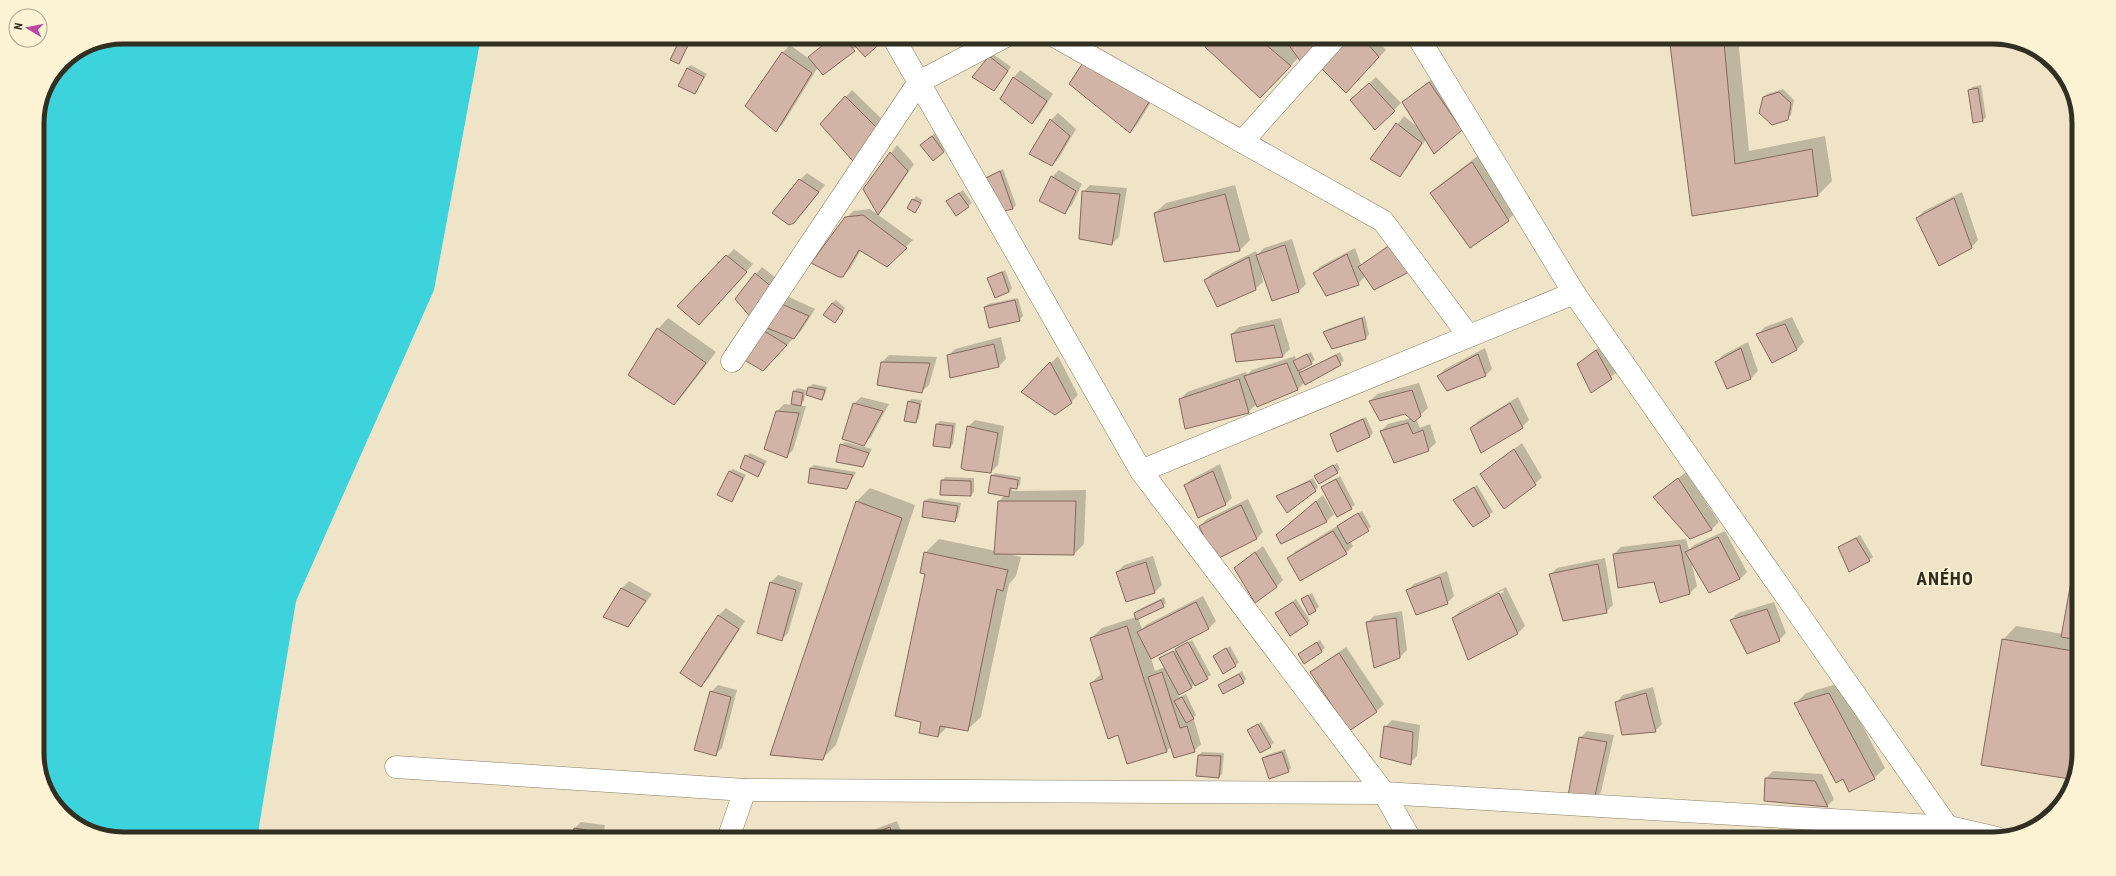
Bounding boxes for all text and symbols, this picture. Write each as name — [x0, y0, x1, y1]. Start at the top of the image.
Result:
north arrow — [8, 8, 48, 48]
text: N — [12, 22, 26, 31]
district label: ANÉHO — [1916, 568, 1974, 589]

